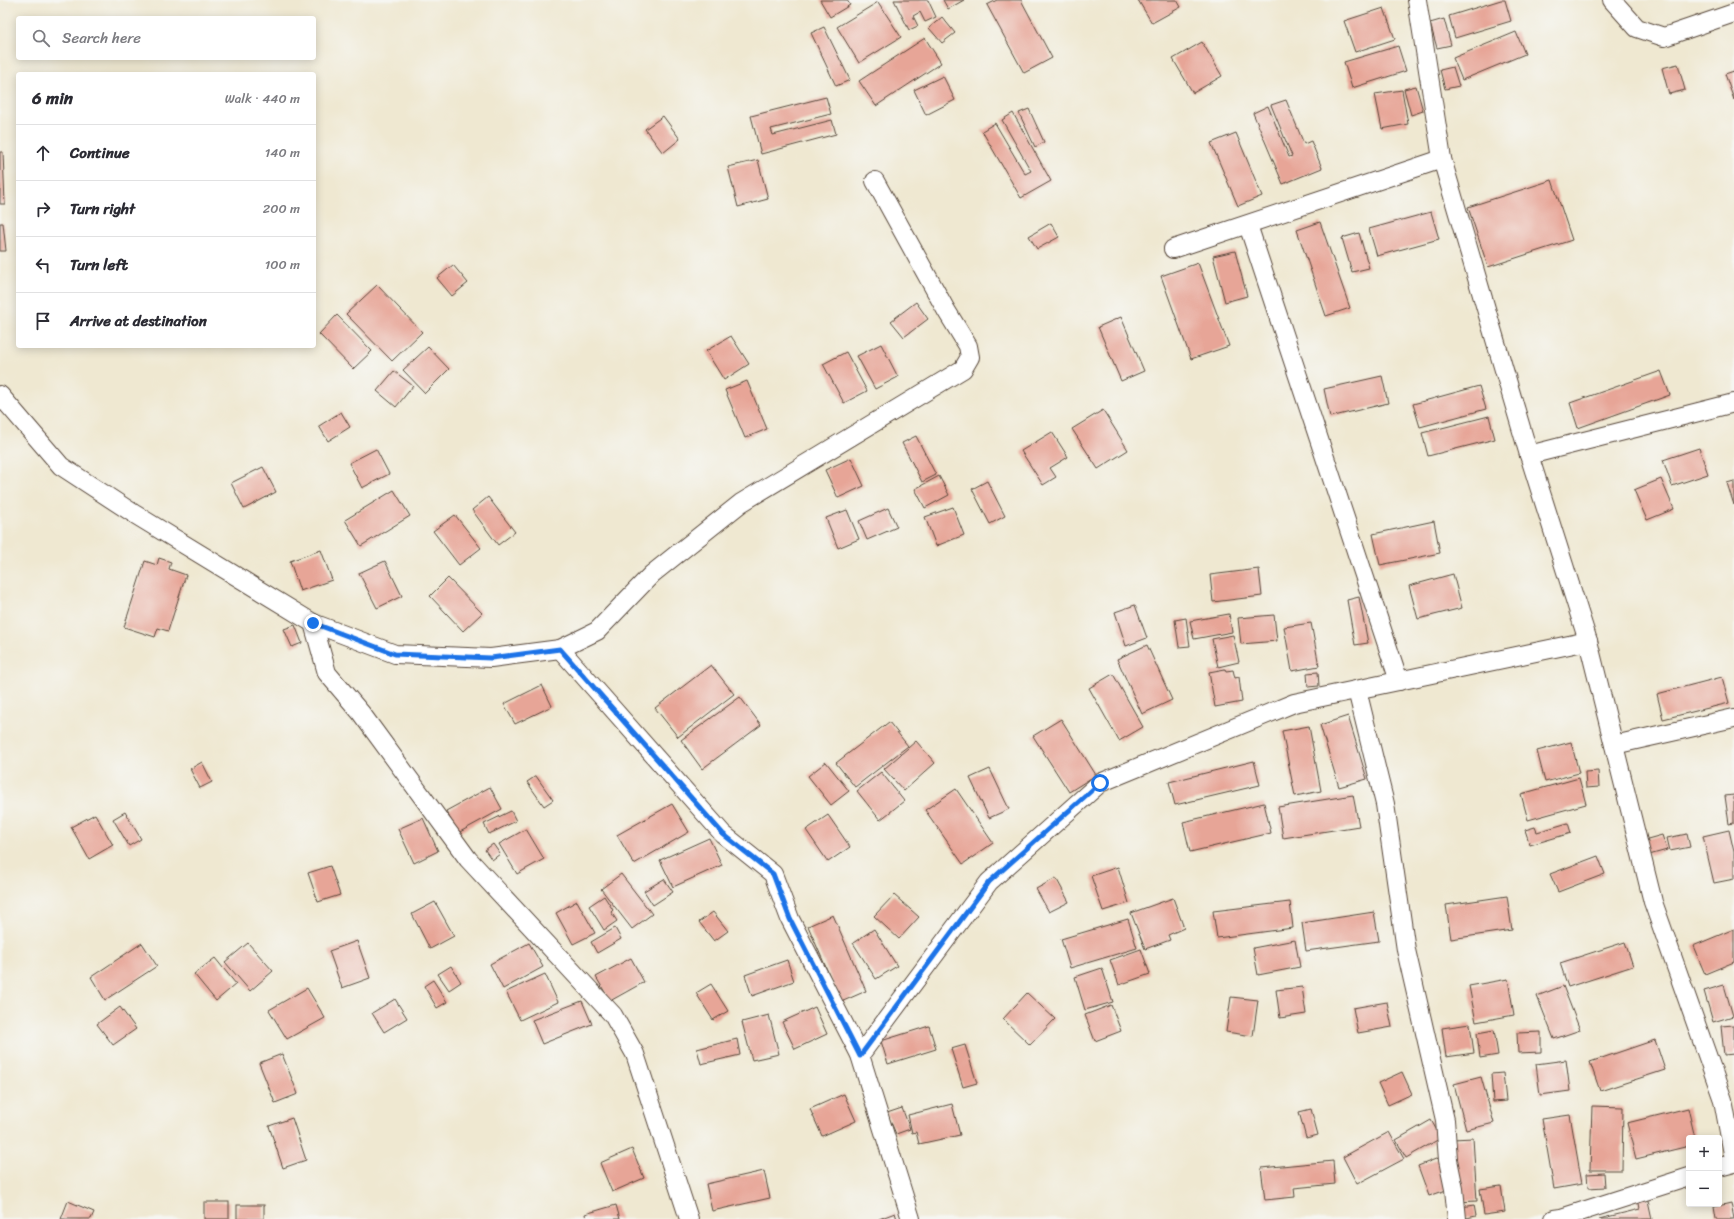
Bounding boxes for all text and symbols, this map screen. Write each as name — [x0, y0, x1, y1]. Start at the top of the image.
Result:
search box — [16, 16, 316, 60]
text: Search here — [62, 25, 141, 51]
icon: search — [30, 27, 52, 49]
text: 6 min — [32, 83, 73, 113]
text: Walk · 440 m — [225, 87, 300, 110]
text: Continue — [70, 140, 130, 166]
text: 140 m — [265, 141, 300, 164]
icon: ahead — [32, 142, 54, 164]
text: Turn right — [70, 196, 135, 222]
text: 200 m — [263, 197, 300, 220]
icon: right — [32, 198, 54, 220]
text: Turn left — [70, 252, 128, 278]
text: 100 m — [265, 253, 300, 276]
icon: left — [32, 254, 54, 276]
text: Arrive at destination — [70, 308, 207, 334]
icon: arrive — [32, 310, 54, 332]
route end — [304, 614, 322, 632]
route start — [1091, 774, 1109, 792]
map controls — [1686, 1135, 1722, 1207]
button: + — [1686, 1135, 1722, 1171]
button: − — [1686, 1171, 1722, 1207]

